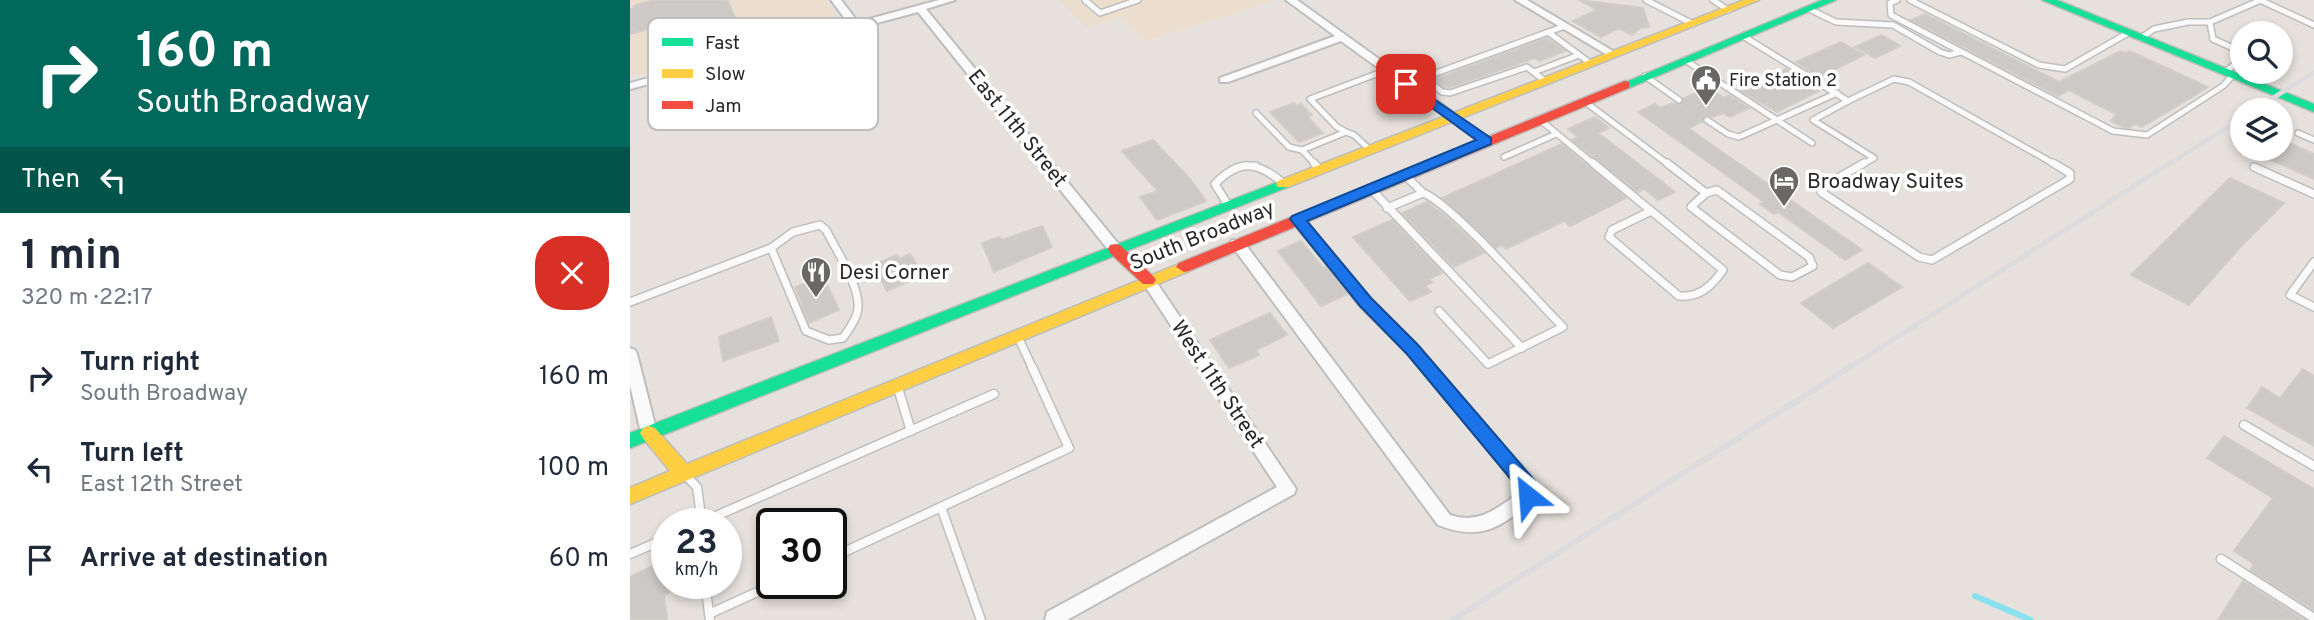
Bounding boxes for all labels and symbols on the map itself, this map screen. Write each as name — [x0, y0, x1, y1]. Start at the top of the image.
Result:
legend — [648, 18, 878, 130]
text: Fast — [705, 32, 740, 56]
pin — [1376, 54, 1436, 114]
text: Slow — [705, 63, 745, 87]
public building icon: Fire Station 2 — [1689, 63, 1723, 107]
street label: East 11th Street — [961, 65, 1073, 193]
place label: Fire Station 2 — [1729, 70, 1837, 93]
text: Jam — [705, 95, 742, 119]
hotel icon: Broadway Suites — [1767, 164, 1801, 208]
place label: Broadway Suites — [1807, 169, 1964, 196]
street label: South Broadway — [1126, 195, 1279, 278]
restaurant icon: Desi Corner — [799, 255, 833, 299]
place label: Desi Corner — [839, 260, 950, 287]
street label: West 11th Street — [1164, 316, 1269, 454]
position arrow — [1491, 459, 1565, 533]
speed limit sign: 30 — [756, 508, 847, 599]

